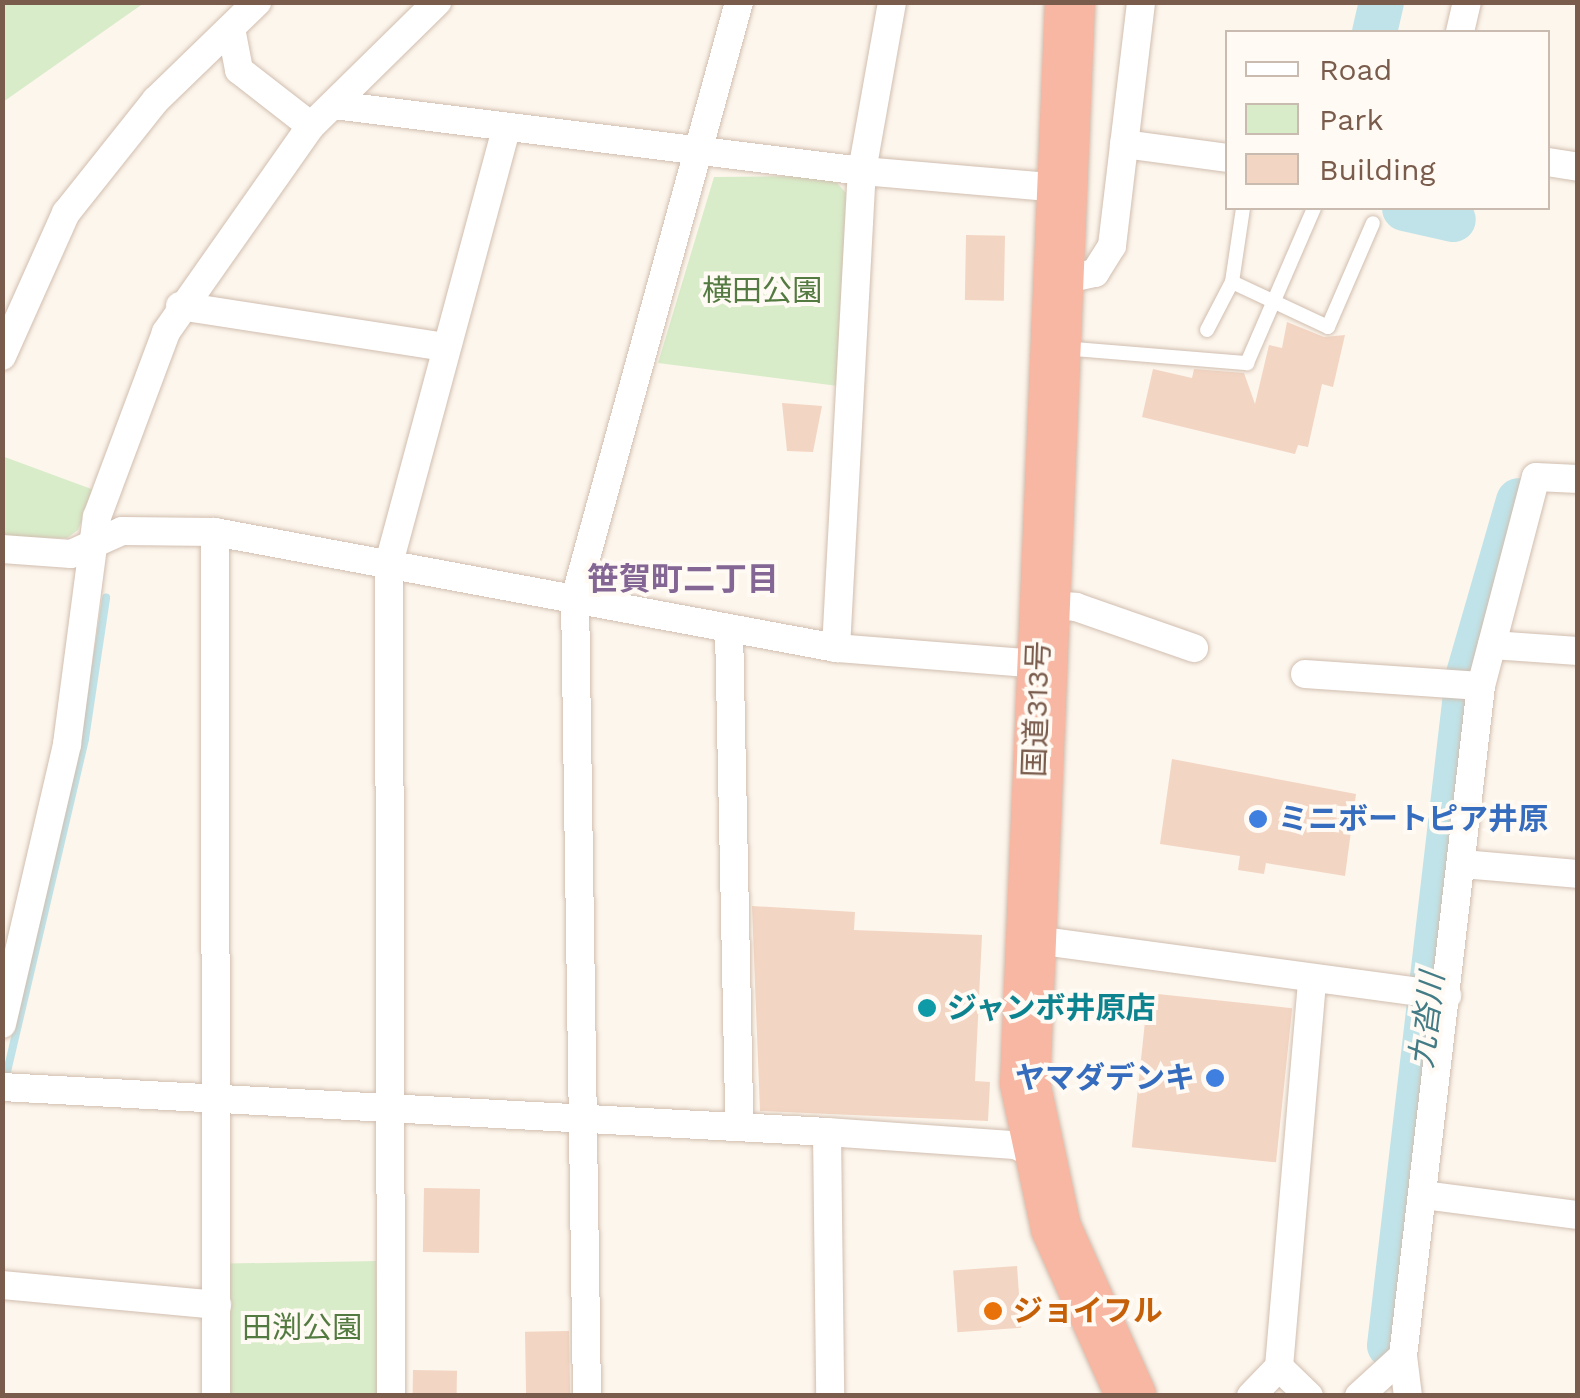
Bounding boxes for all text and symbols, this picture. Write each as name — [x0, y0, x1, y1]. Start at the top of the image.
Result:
legend — [1225, 30, 1550, 210]
text: Road — [1319, 52, 1392, 87]
text: Park — [1319, 102, 1384, 137]
text: Building — [1319, 152, 1436, 187]
park label: 横田公園 — [702, 273, 822, 309]
district label: 笹賀町二丁目 — [587, 560, 779, 598]
street label: 国道313号 — [1017, 640, 1057, 778]
place label: ミニボートピア井原 — [1278, 801, 1548, 837]
marker: ミニボートピア井原 — [1247, 808, 1269, 830]
water label: 九沓川 — [1402, 970, 1452, 1070]
place label: ジャンボ井原店 — [947, 990, 1157, 1026]
marker: ジャンボ井原店 — [916, 997, 938, 1019]
place label: ヤマダデンキ — [1015, 1060, 1195, 1096]
marker: ヤマダデンキ — [1204, 1067, 1226, 1089]
place label: ジョイフル — [1013, 1293, 1163, 1329]
marker: ジョイフル — [982, 1300, 1004, 1322]
park label: 田渕公園 — [242, 1310, 362, 1346]

